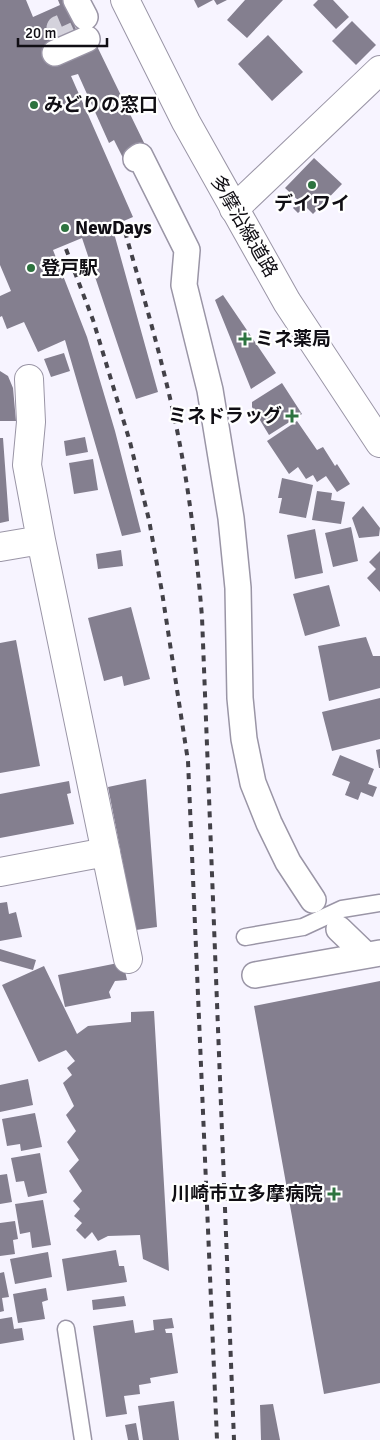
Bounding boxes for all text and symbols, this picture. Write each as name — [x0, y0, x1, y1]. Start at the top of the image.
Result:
scale bar — [18, 15, 106, 47]
text: 20 m — [25, 24, 56, 42]
place label: みどりの窓口 — [44, 93, 158, 117]
marker: みどりの窓口 — [28, 99, 40, 111]
street label: 多摩沿線道路 — [205, 171, 283, 281]
marker: デイワイ — [306, 179, 318, 191]
place label: デイワイ — [274, 192, 350, 216]
place label: NewDays — [75, 216, 152, 240]
marker: NewDays — [59, 222, 71, 234]
place label: 登戸駅 — [41, 256, 98, 280]
marker: 登戸駅 — [25, 262, 37, 274]
place label: ミネ薬局 — [255, 327, 331, 351]
marker: ミネ薬局 — [239, 333, 251, 345]
place label: ミネドラッグ — [168, 404, 282, 428]
marker: ミネドラッグ — [286, 410, 298, 422]
place label: 川崎市立多摩病院 — [171, 1182, 323, 1206]
marker: 川崎市立多摩病院 — [327, 1187, 341, 1201]

